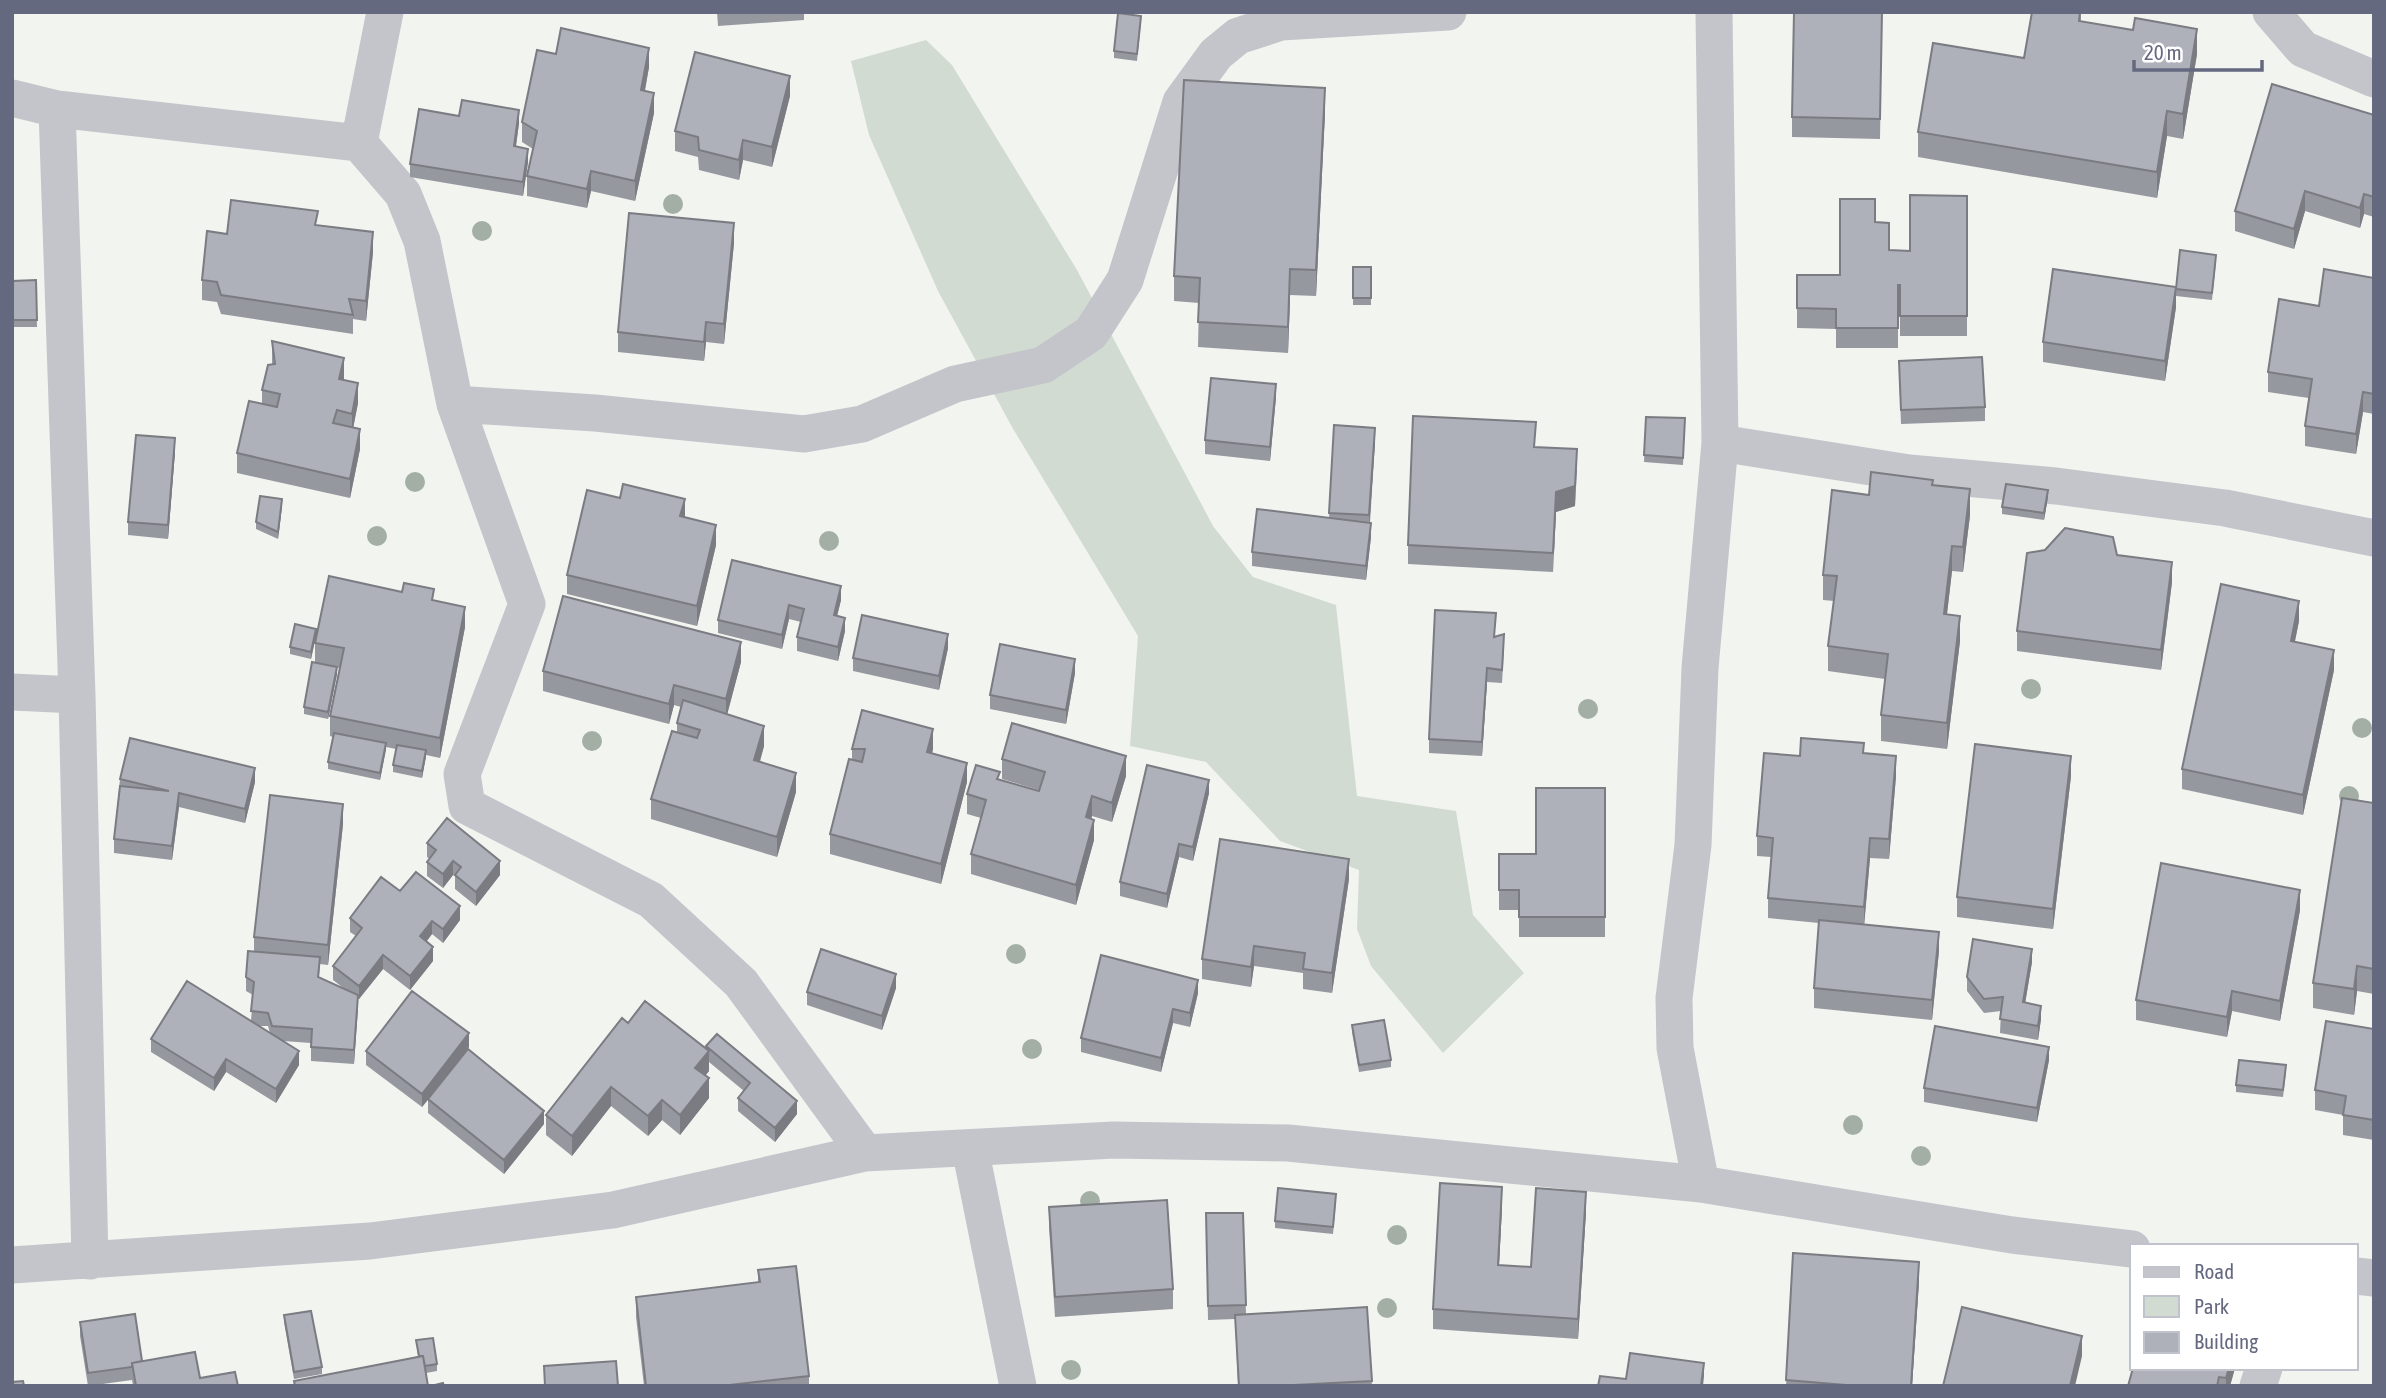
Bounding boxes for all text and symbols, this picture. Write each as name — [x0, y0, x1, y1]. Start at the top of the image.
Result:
scale bar — [2134, 28, 2262, 72]
text: 20 m — [2144, 40, 2182, 64]
legend — [2130, 1244, 2358, 1370]
text: Road — [2194, 1259, 2234, 1283]
text: Park — [2194, 1294, 2229, 1318]
text: Building — [2194, 1329, 2258, 1353]

